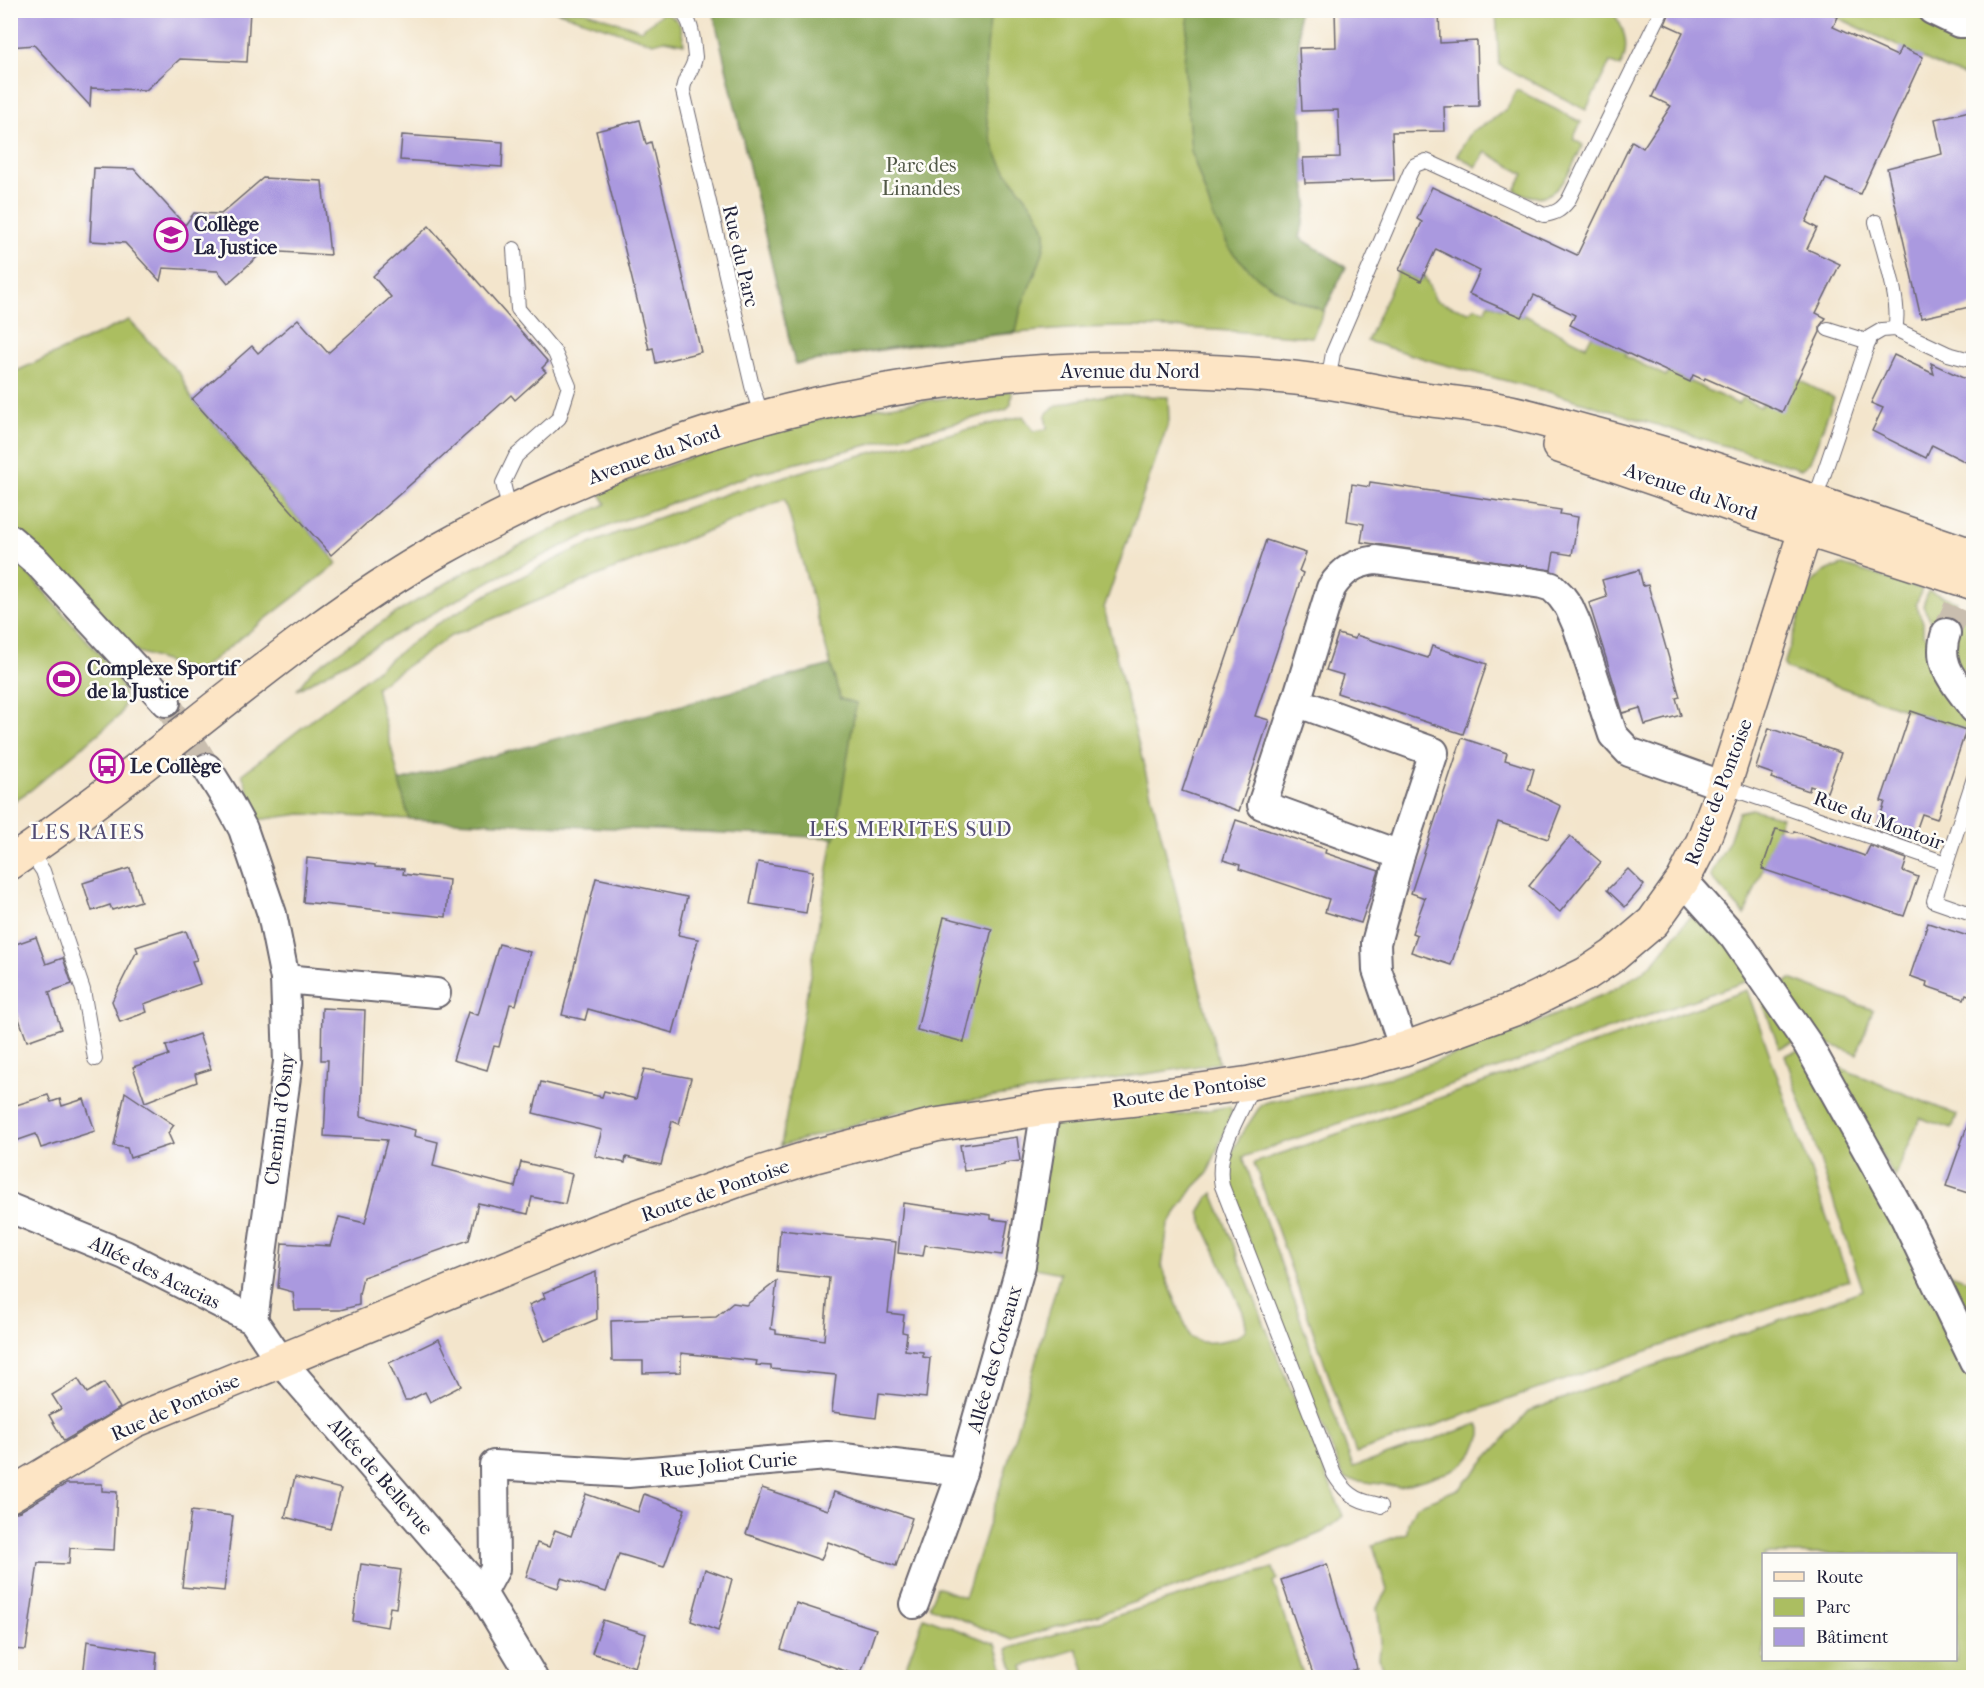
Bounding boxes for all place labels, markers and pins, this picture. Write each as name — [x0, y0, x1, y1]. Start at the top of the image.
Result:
place label: Collège La Justice — [194, 213, 277, 259]
school or university icon: Collège La Justice — [153, 217, 189, 253]
place label: Complexe Sportif de la Justice — [87, 657, 241, 703]
sports icon: Complexe Sportif de la Justice — [46, 661, 82, 697]
bus stop icon: Le Collège — [89, 748, 125, 784]
place label: Le Collège — [130, 755, 221, 778]

